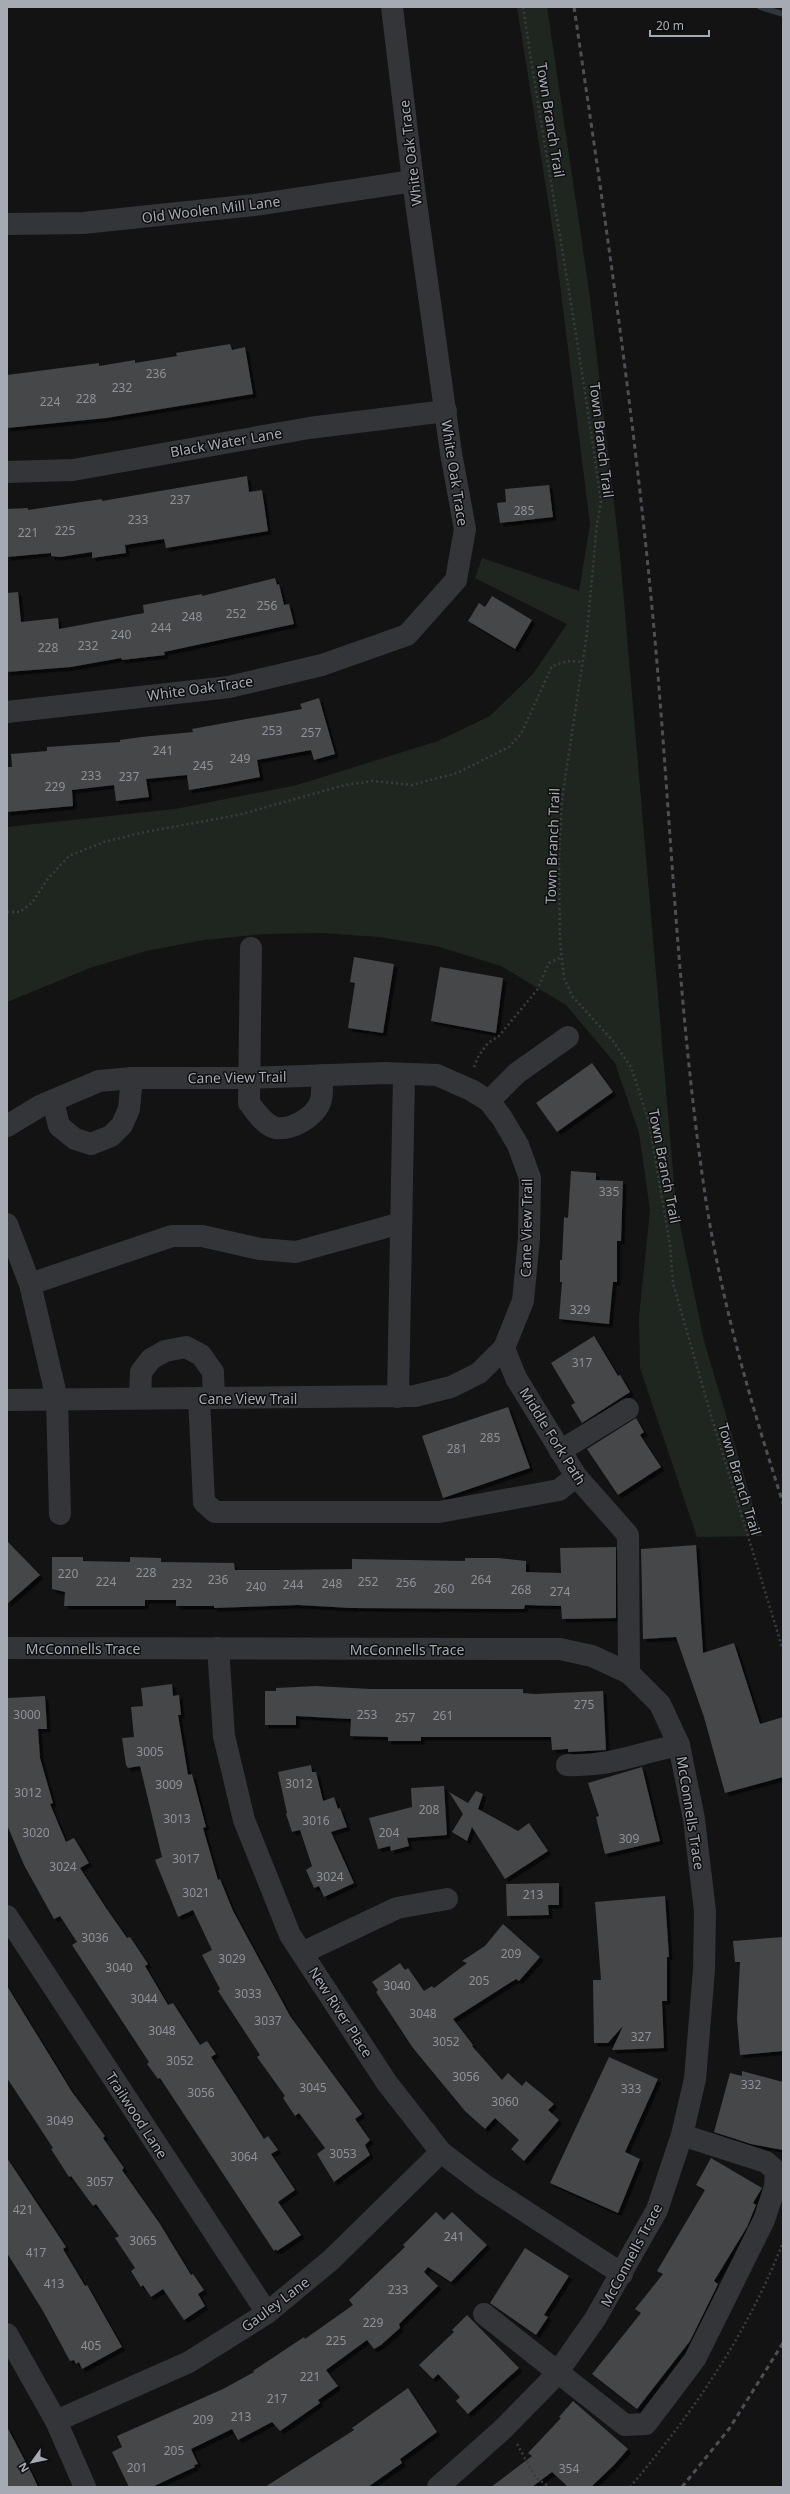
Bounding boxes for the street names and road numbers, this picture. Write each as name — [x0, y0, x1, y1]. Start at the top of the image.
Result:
street label: Town Branch Trail — [533, 61, 569, 179]
street label: White Oak Trace — [394, 99, 426, 207]
street label: Old Woolen Mill Lane — [141, 191, 281, 227]
street label: Town Branch Trail — [585, 381, 619, 499]
street label: White Oak Trace — [437, 419, 473, 527]
street label: Black Water Lane — [169, 423, 283, 461]
street label: White Oak Trace — [146, 671, 254, 705]
street label: Town Branch Trail — [540, 788, 564, 904]
street label: Cane View Trail — [187, 1067, 287, 1087]
street label: Town Branch Trail — [645, 1107, 685, 1225]
street label: Cane View Trail — [516, 1178, 536, 1278]
street label: Middle Fork Path — [515, 1384, 591, 1488]
street label: Cane View Trail — [199, 1389, 297, 1408]
street label: Town Branch Trail — [714, 1421, 766, 1537]
street label: McConnells Trace — [26, 1639, 140, 1658]
street label: McConnells Trace — [350, 1640, 464, 1659]
street label: McConnells Trace — [673, 1755, 709, 1871]
street label: New River Place — [305, 1963, 377, 2061]
street label: Trailwood Lane — [102, 2068, 172, 2162]
street label: McConnells Trace — [596, 2200, 666, 2310]
street label: Gauley Lane — [237, 2272, 313, 2336]

